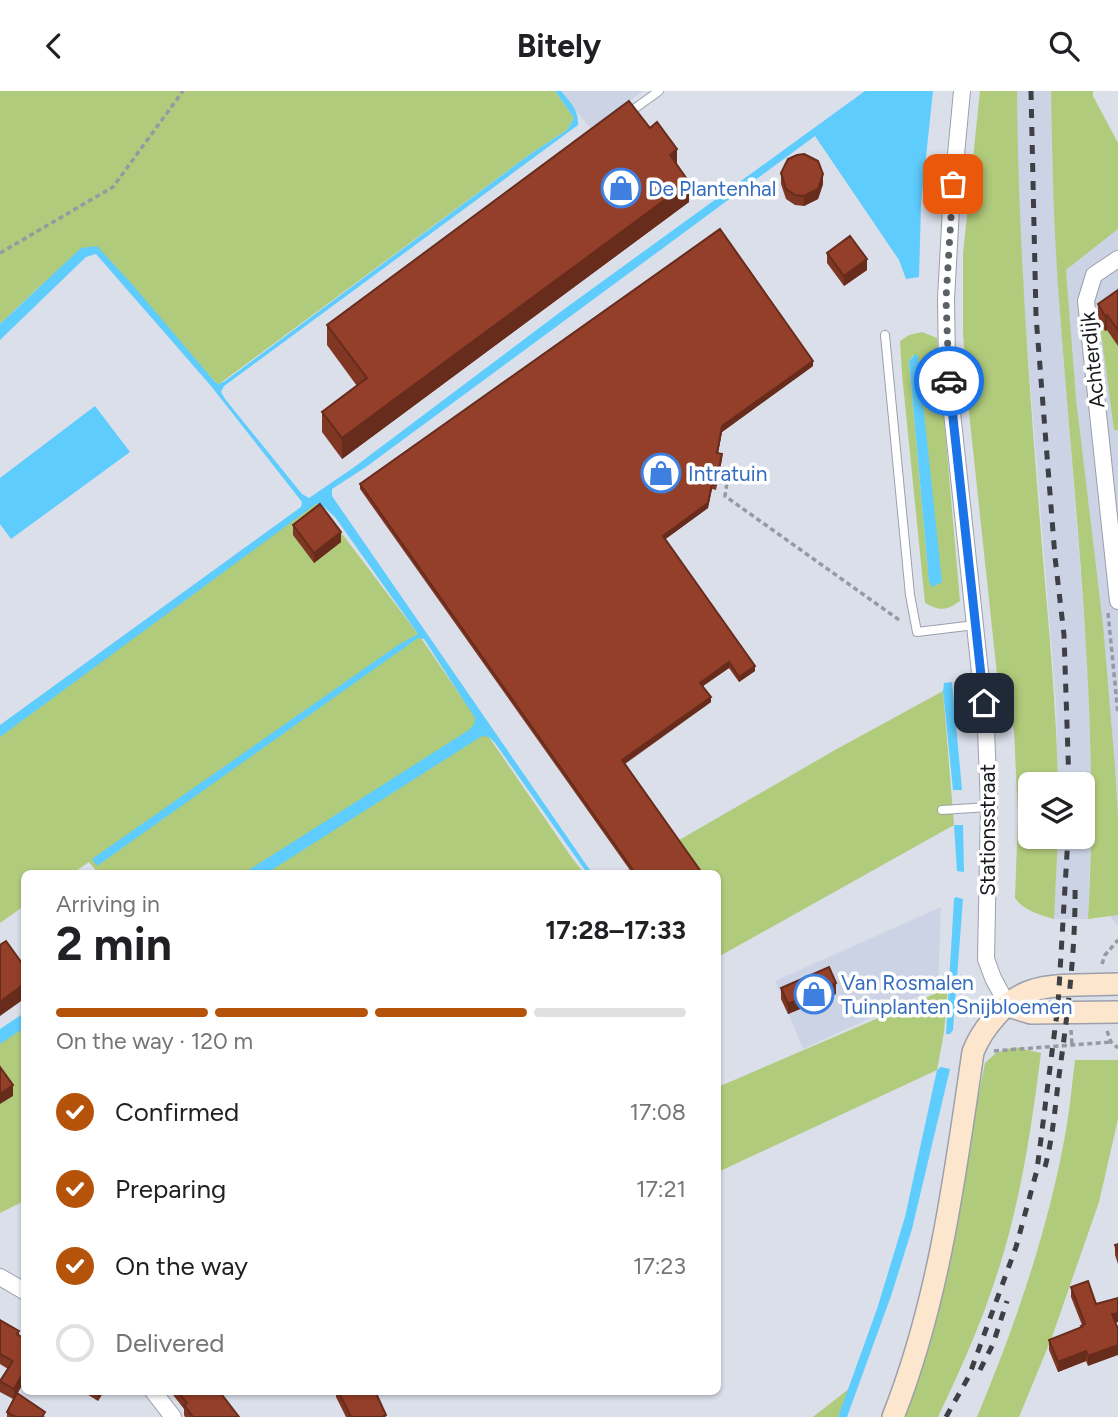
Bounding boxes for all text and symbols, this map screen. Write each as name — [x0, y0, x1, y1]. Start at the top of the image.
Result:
icon: back — [35, 27, 73, 65]
text: Bitely — [517, 27, 601, 65]
icon: search — [1045, 27, 1083, 65]
pin — [923, 154, 983, 214]
icon: bag — [934, 165, 972, 203]
shop icon: De Plantenhal — [600, 167, 642, 209]
place label: De Plantenhal — [648, 176, 776, 201]
street label: Achterdijk — [1074, 310, 1109, 409]
courier — [914, 346, 984, 416]
icon: car — [930, 362, 968, 400]
shop icon: Intratuin — [640, 452, 682, 494]
place label: Intratuin — [688, 461, 767, 486]
pin — [954, 673, 1014, 733]
icon: home — [965, 684, 1003, 722]
street label: Stationsstraat — [975, 764, 1000, 896]
map controls — [1018, 772, 1095, 849]
button: layers — [1018, 772, 1095, 849]
text: Arriving in — [56, 890, 160, 918]
text: 17:28–17:33 — [545, 914, 686, 946]
text: 2 min — [56, 916, 172, 972]
place label: Van Rosmalen Tuinplanten Snijbloemen — [841, 970, 1072, 1019]
shop icon: Van Rosmalen Tuinplanten Snijbloemen — [793, 973, 835, 1015]
text: On the way · 120 m — [56, 1027, 253, 1055]
icon: check — [56, 1093, 94, 1131]
text: Confirmed — [115, 1096, 239, 1128]
text: 17:08 — [629, 1098, 686, 1126]
icon: check — [56, 1170, 94, 1208]
text: Preparing — [115, 1173, 226, 1205]
text: 17:21 — [636, 1175, 686, 1203]
icon: check — [56, 1247, 94, 1285]
text: On the way — [115, 1250, 248, 1282]
text: 17:23 — [633, 1252, 686, 1280]
text: Delivered — [115, 1327, 224, 1359]

